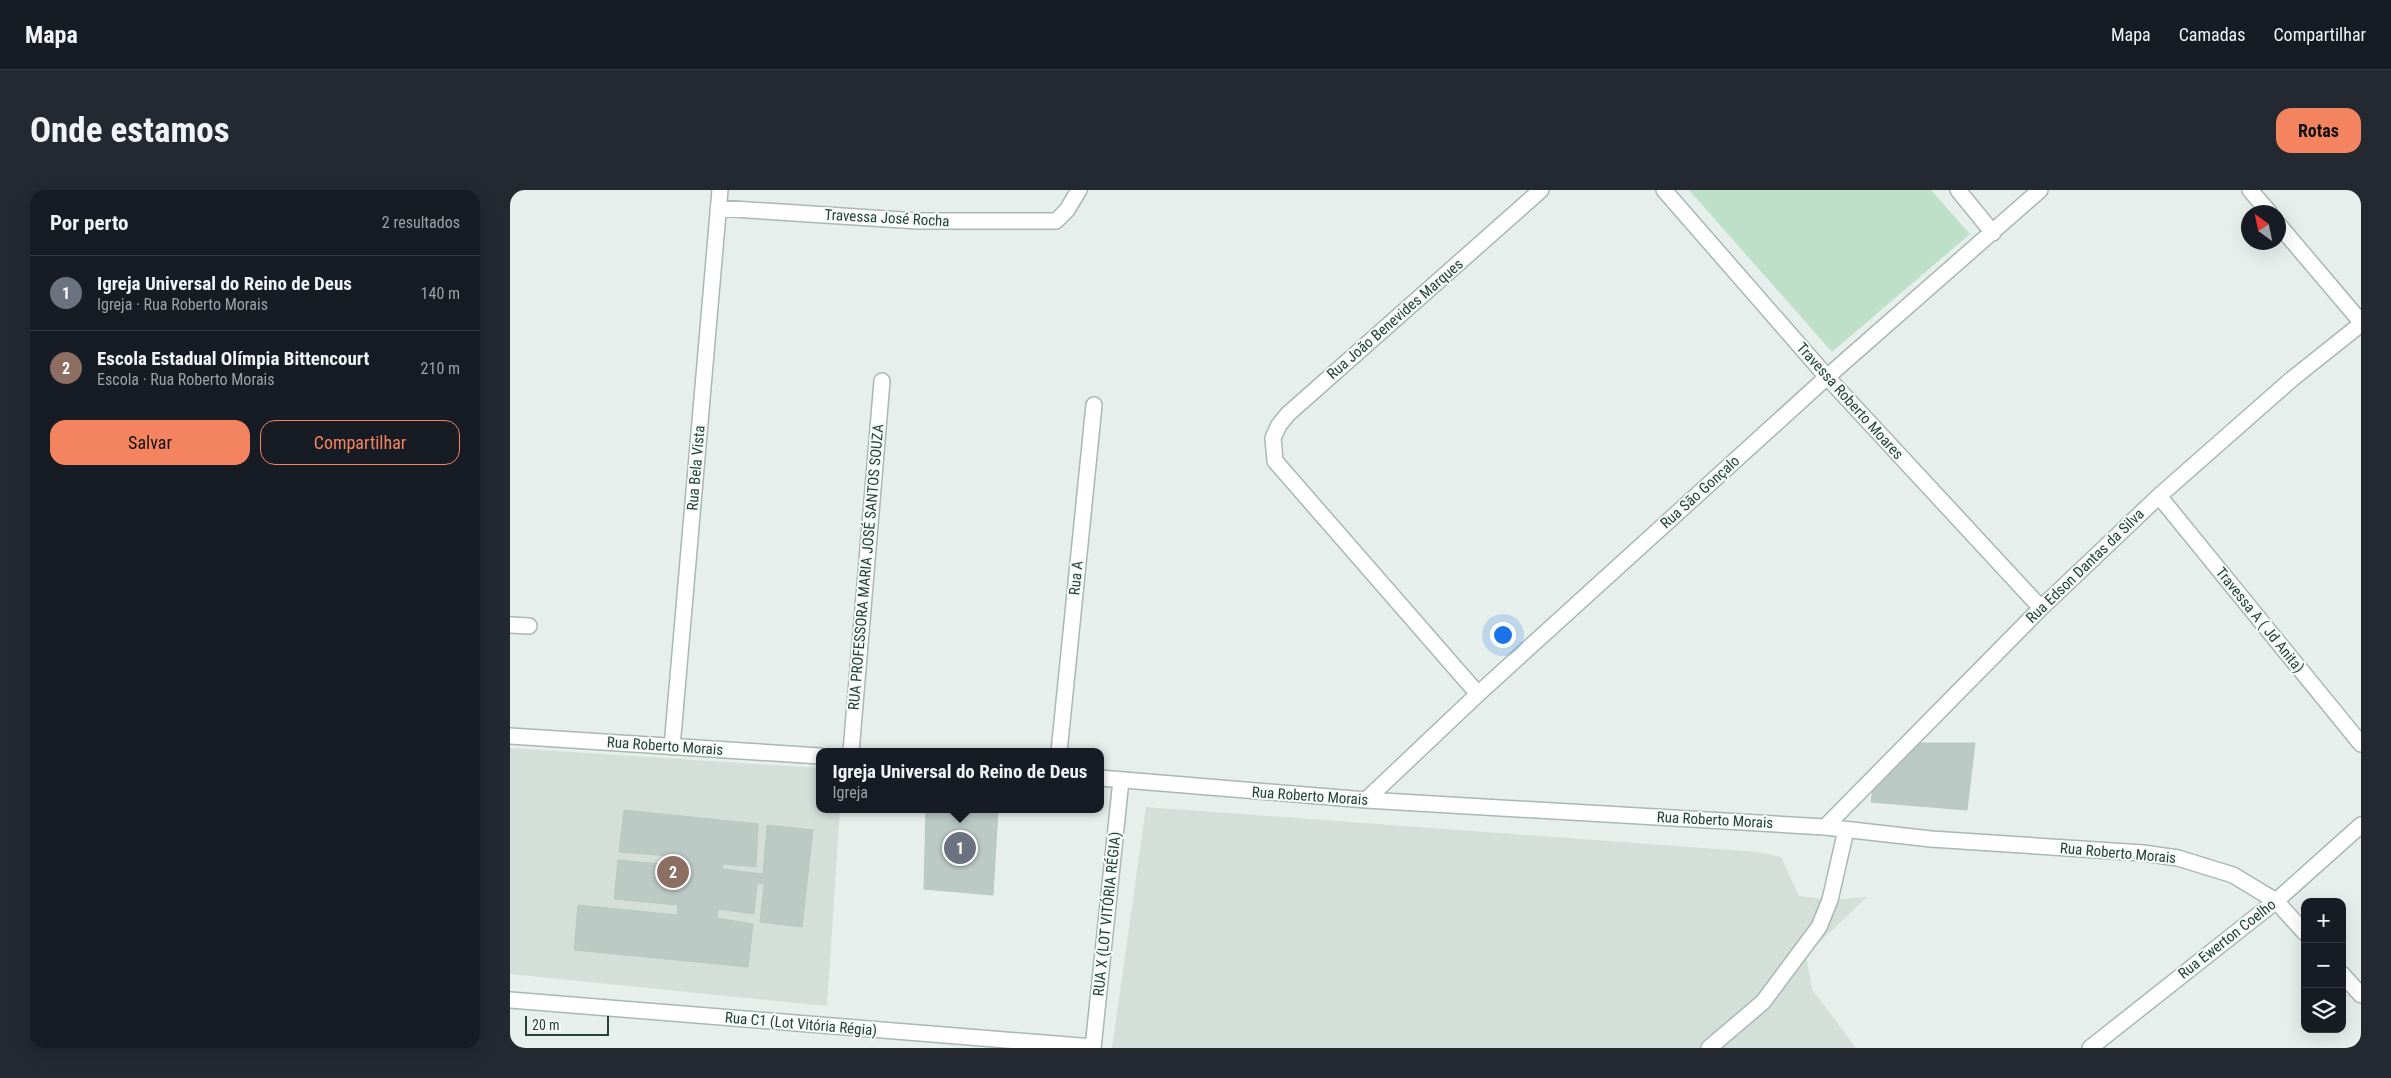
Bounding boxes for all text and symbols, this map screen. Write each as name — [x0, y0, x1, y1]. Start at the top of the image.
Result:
text: Mapa — [25, 21, 78, 49]
text: Mapa — [2111, 24, 2151, 45]
text: Camadas — [2179, 24, 2245, 45]
text: Compartilhar — [2273, 24, 2366, 45]
button: Rotas — [2276, 108, 2361, 153]
text: Onde estamos — [30, 110, 230, 151]
north arrow — [2241, 205, 2286, 250]
street label: Travessa José Rocha — [824, 206, 950, 230]
text: Por perto — [50, 211, 129, 235]
text: 2 resultados — [382, 213, 460, 232]
street label: Rua João Benevides Marques — [1323, 255, 1467, 383]
text: Igreja Universal do Reino de Deus — [97, 272, 352, 295]
text: 1 — [62, 284, 70, 303]
text: 140 m — [421, 284, 460, 303]
text: Igreja · Rua Roberto Morais — [97, 295, 268, 314]
street label: Travessa Roberto Moares — [1793, 339, 1907, 463]
text: Escola Estadual Olímpia Bittencourt — [97, 347, 369, 370]
text: 2 — [62, 359, 70, 378]
text: 210 m — [421, 359, 460, 378]
text: Escola · Rua Roberto Morais — [97, 370, 275, 389]
button: Salvar — [50, 420, 250, 465]
button: Compartilhar — [260, 420, 460, 465]
street label: RUA PROFESSORA MARIA JOSÉ SANTOS SOUZA — [845, 423, 888, 711]
street label: Rua Bela Vista — [683, 425, 709, 511]
street label: Rua São Gonçalo — [1657, 452, 1743, 532]
street label: Rua Edson Dantas da Silva — [2022, 505, 2148, 627]
street label: Rua A — [1065, 560, 1087, 596]
street label: Travessa A ( Jd Anita) — [2212, 564, 2308, 676]
your location — [1490, 622, 1516, 648]
street label: Rua Roberto Morais — [606, 733, 724, 759]
popup — [816, 748, 1104, 813]
text: Igreja Universal do Reino de Deus — [833, 760, 1087, 783]
text: Igreja — [833, 783, 868, 802]
street label: Rua Roberto Morais — [1251, 783, 1369, 809]
street label: Rua Roberto Morais — [1656, 808, 1774, 832]
pin: 1 — [944, 829, 976, 867]
street label: RUA X (LOT VITÓRIA RÉGIA) — [1089, 831, 1125, 997]
street label: Rua Roberto Morais — [2059, 839, 2177, 867]
pin: 2 — [657, 853, 689, 891]
street label: Rua Ewerton Coelho — [2175, 895, 2279, 983]
map controls — [2301, 898, 2346, 1033]
button: + — [2301, 898, 2346, 943]
button: − — [2301, 943, 2346, 988]
button: layers — [2301, 988, 2346, 1033]
street label: Rua C1 (Lot Vitória Régia) — [724, 1008, 878, 1040]
scale bar — [525, 1013, 609, 1036]
text: 20 m — [532, 1017, 560, 1033]

